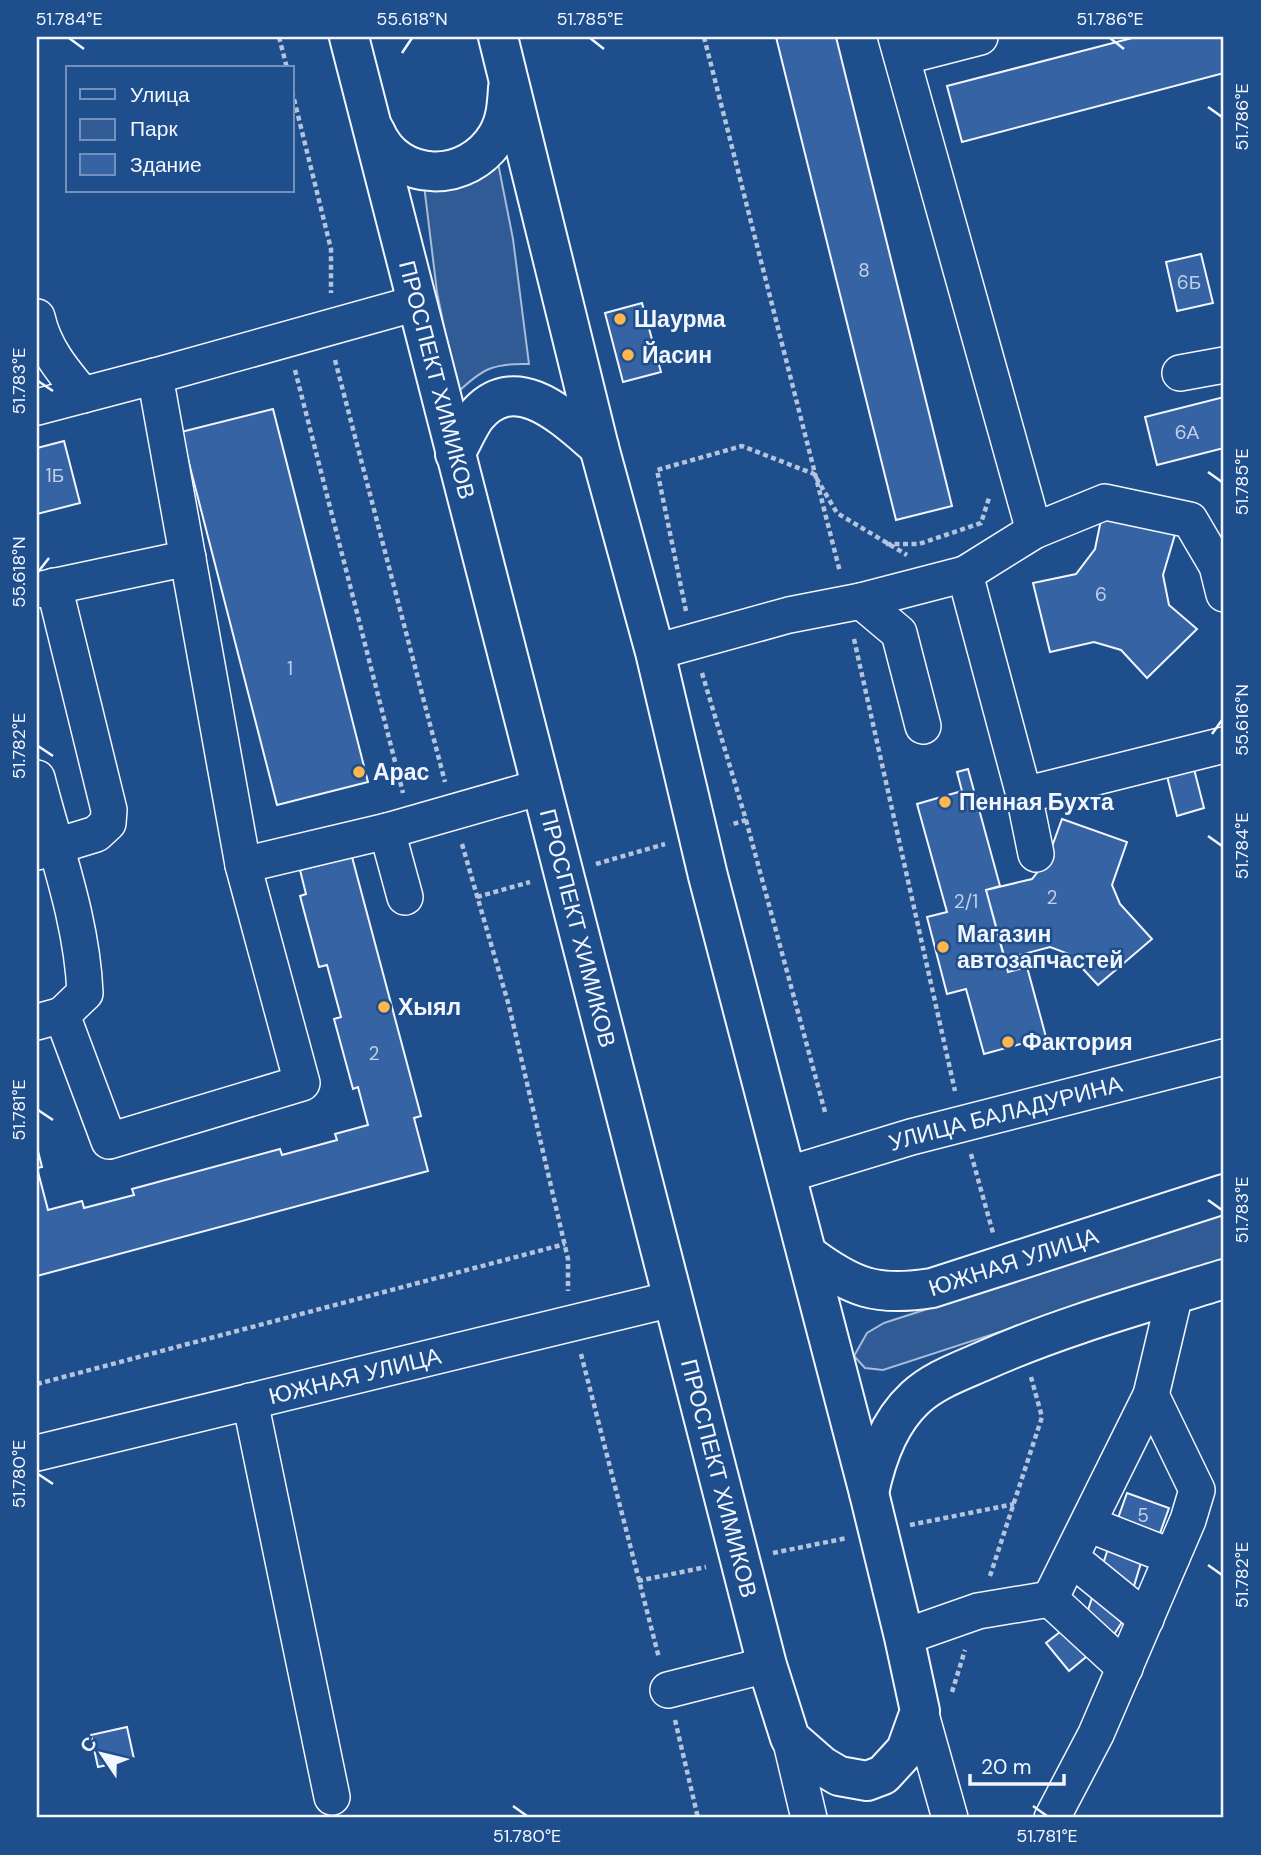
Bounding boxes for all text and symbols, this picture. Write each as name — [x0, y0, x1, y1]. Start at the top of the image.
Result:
text: 51.784°E — [35, 7, 103, 31]
text: 55.618°N — [376, 7, 448, 31]
text: 51.785°E — [556, 7, 624, 31]
text: 51.786°E — [1076, 7, 1144, 31]
legend — [66, 66, 294, 192]
text: Улица — [130, 81, 190, 109]
text: 51.786°E — [1230, 83, 1254, 151]
text: Парк — [130, 115, 178, 143]
text: Здание — [130, 151, 202, 179]
street label: ПРОСПЕКТ ХИМИКОВ — [392, 257, 482, 502]
house number: 8 — [858, 258, 870, 283]
house number: 6Б — [1177, 270, 1201, 295]
place label: Шаурма — [634, 304, 726, 334]
marker: Шаурма — [612, 311, 628, 327]
place label: Йасин — [642, 340, 712, 370]
marker: Йасин — [620, 347, 636, 363]
text: 51.783°E — [7, 348, 31, 414]
house number: 6А — [1175, 420, 1200, 445]
text: 51.785°E — [1230, 448, 1254, 516]
house number: 1Б — [46, 463, 64, 488]
text: 55.618°N — [7, 536, 31, 608]
house number: 6 — [1095, 582, 1107, 607]
house number: 1 — [287, 656, 293, 681]
text: 55.616°N — [1230, 684, 1254, 756]
text: 51.782°E — [7, 713, 31, 779]
place label: Арас — [373, 757, 429, 787]
marker: Арас — [351, 764, 367, 780]
place label: Пенная Бухта — [959, 787, 1114, 817]
marker: Пенная Бухта — [937, 794, 953, 810]
street label: ПРОСПЕКТ ХИМИКОВ — [533, 806, 623, 1051]
text: 51.784°E — [1230, 812, 1254, 880]
house number: 2 — [1047, 885, 1058, 910]
house number: 2/1 — [954, 889, 978, 914]
place label: Магазин автозапчастей — [957, 919, 1123, 975]
marker: Магазин автозапчастей — [935, 939, 951, 955]
place label: Хыял — [398, 992, 461, 1022]
marker: Хыял — [376, 999, 392, 1015]
place label: Фактория — [1022, 1027, 1133, 1057]
marker: Фактория — [1000, 1034, 1016, 1050]
house number: 2 — [369, 1041, 380, 1066]
street label: УЛИЦА БАЛАДУРИНА — [885, 1068, 1126, 1158]
text: 51.781°E — [7, 1079, 31, 1141]
text: 51.783°E — [1230, 1177, 1254, 1243]
street label: ЮЖНАЯ УЛИЦА — [925, 1220, 1103, 1303]
street label: ЮЖНАЯ УЛИЦА — [265, 1340, 445, 1411]
street label: ПРОСПЕКТ ХИМИКОВ — [674, 1356, 764, 1601]
text: 51.780°E — [7, 1440, 31, 1508]
house number: 5 — [1137, 1503, 1149, 1528]
text: 51.782°E — [1230, 1542, 1254, 1608]
north arrow — [66, 1718, 136, 1788]
text: С — [74, 1732, 103, 1757]
scale bar — [970, 1743, 1065, 1787]
text: 20 m — [981, 1753, 1032, 1781]
text: 51.780°E — [493, 1824, 561, 1848]
text: 51.781°E — [1016, 1824, 1078, 1848]

